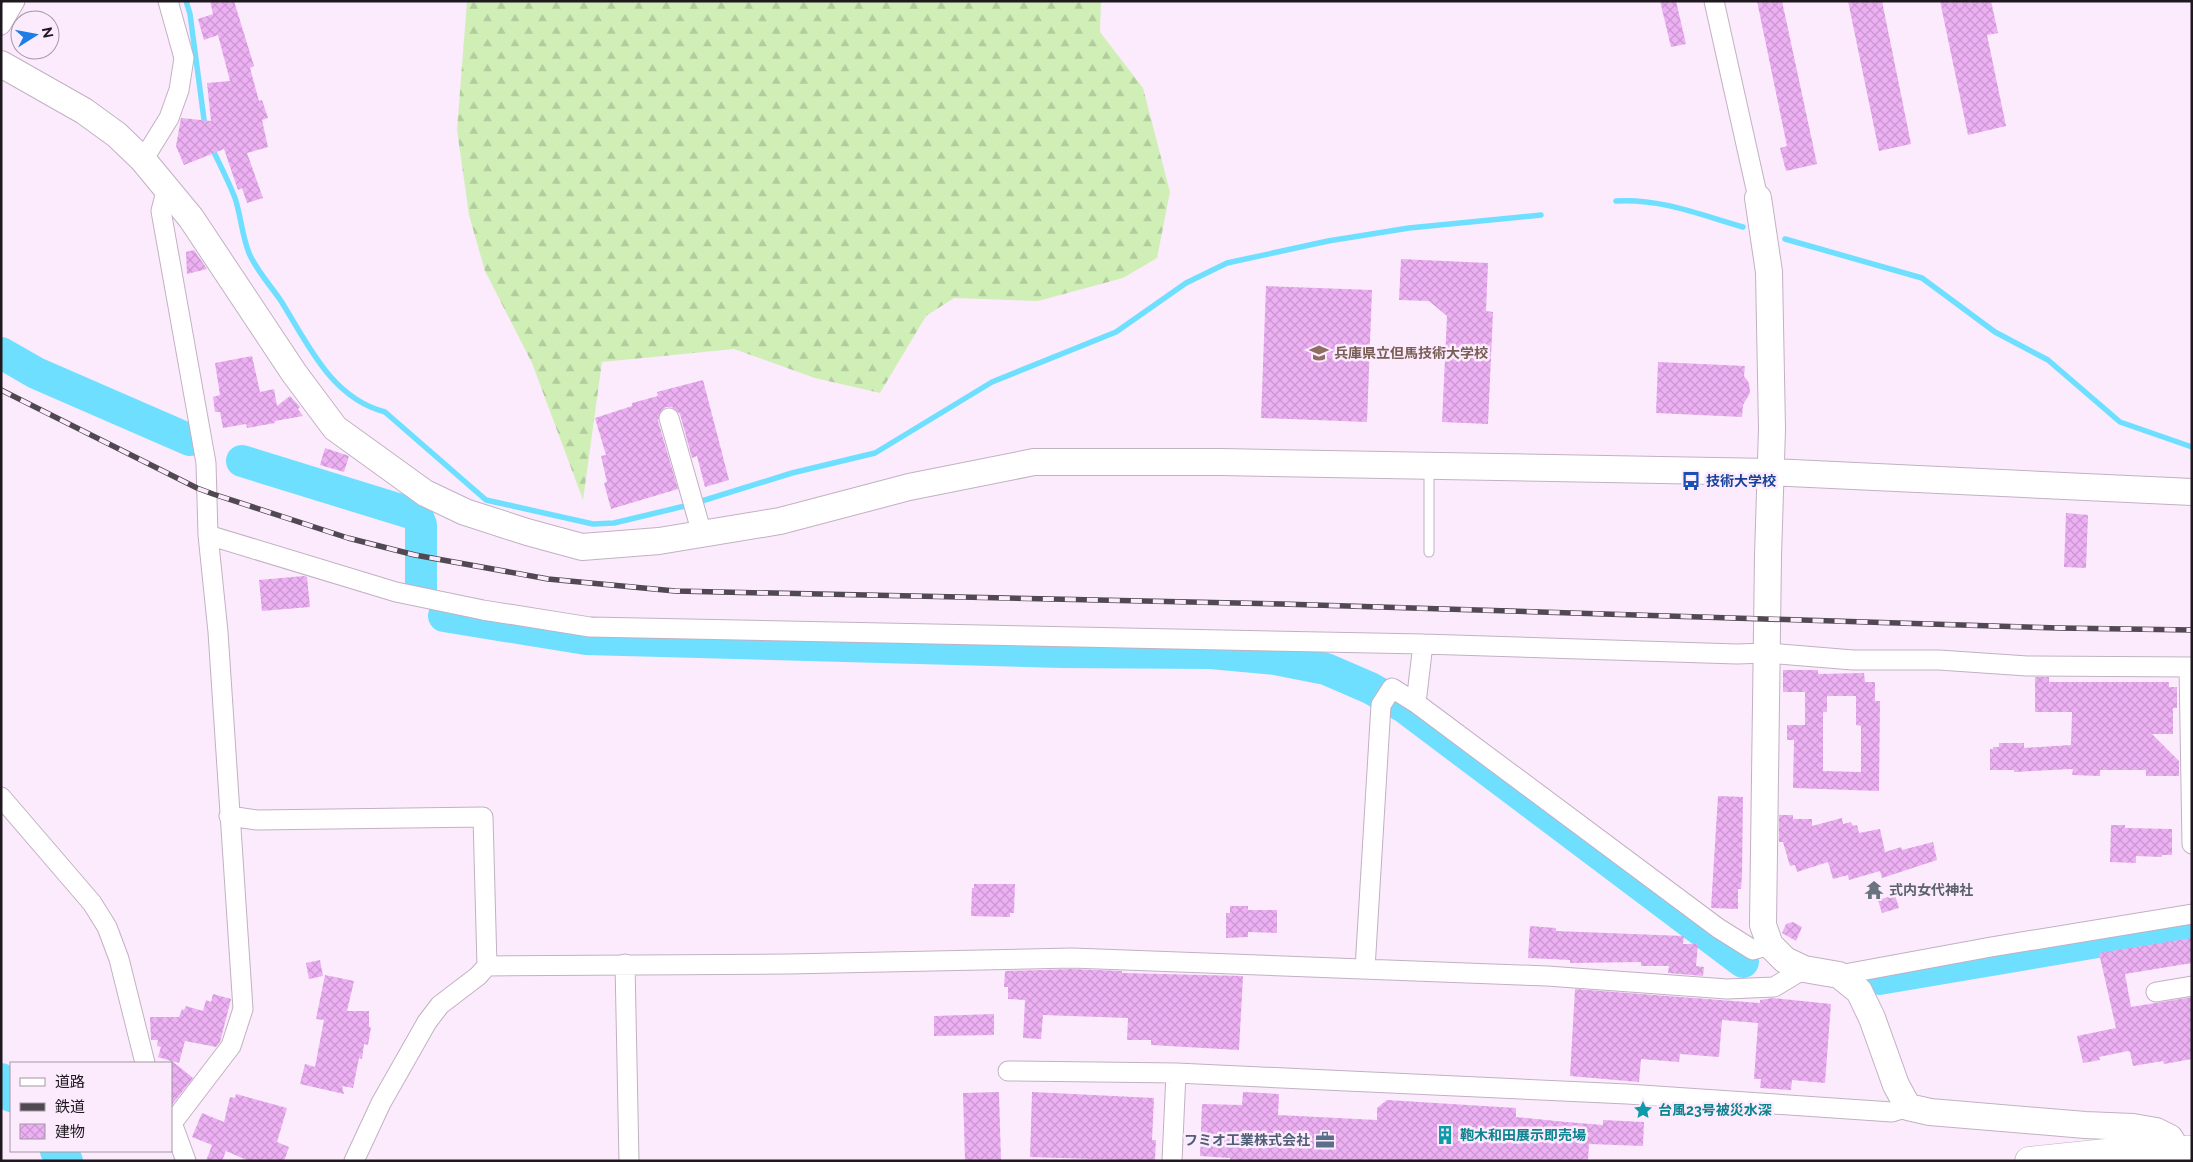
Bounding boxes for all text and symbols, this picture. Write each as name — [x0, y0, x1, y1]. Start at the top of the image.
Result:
north arrow — [10, 10, 60, 60]
text: N — [39, 26, 57, 39]
school or university icon: 兵庫県立但馬技術大学校 — [1308, 342, 1330, 364]
place label: 兵庫県立但馬技術大学校 — [1334, 345, 1488, 361]
bus stop icon: 技術大学校 — [1680, 470, 1702, 492]
place label: 技術大学校 — [1706, 473, 1776, 489]
temple icon: 式内女代神社 — [1863, 879, 1885, 901]
place label: 式内女代神社 — [1889, 882, 1973, 898]
legend — [10, 1062, 172, 1152]
text: 道路 — [55, 1073, 85, 1091]
text: 鉄道 — [55, 1098, 85, 1116]
place icon: 台風23号被災水深 — [1632, 1099, 1654, 1121]
place label: 台風23号被災水深 — [1658, 1102, 1772, 1118]
text: 建物 — [55, 1123, 85, 1141]
building icon: 鞄木和田展示即売場 — [1434, 1124, 1456, 1146]
place label: 鞄木和田展示即売場 — [1460, 1127, 1586, 1143]
office icon: フミオ工業株式会社 — [1314, 1129, 1336, 1151]
place label: フミオ工業株式会社 — [1184, 1132, 1310, 1148]

